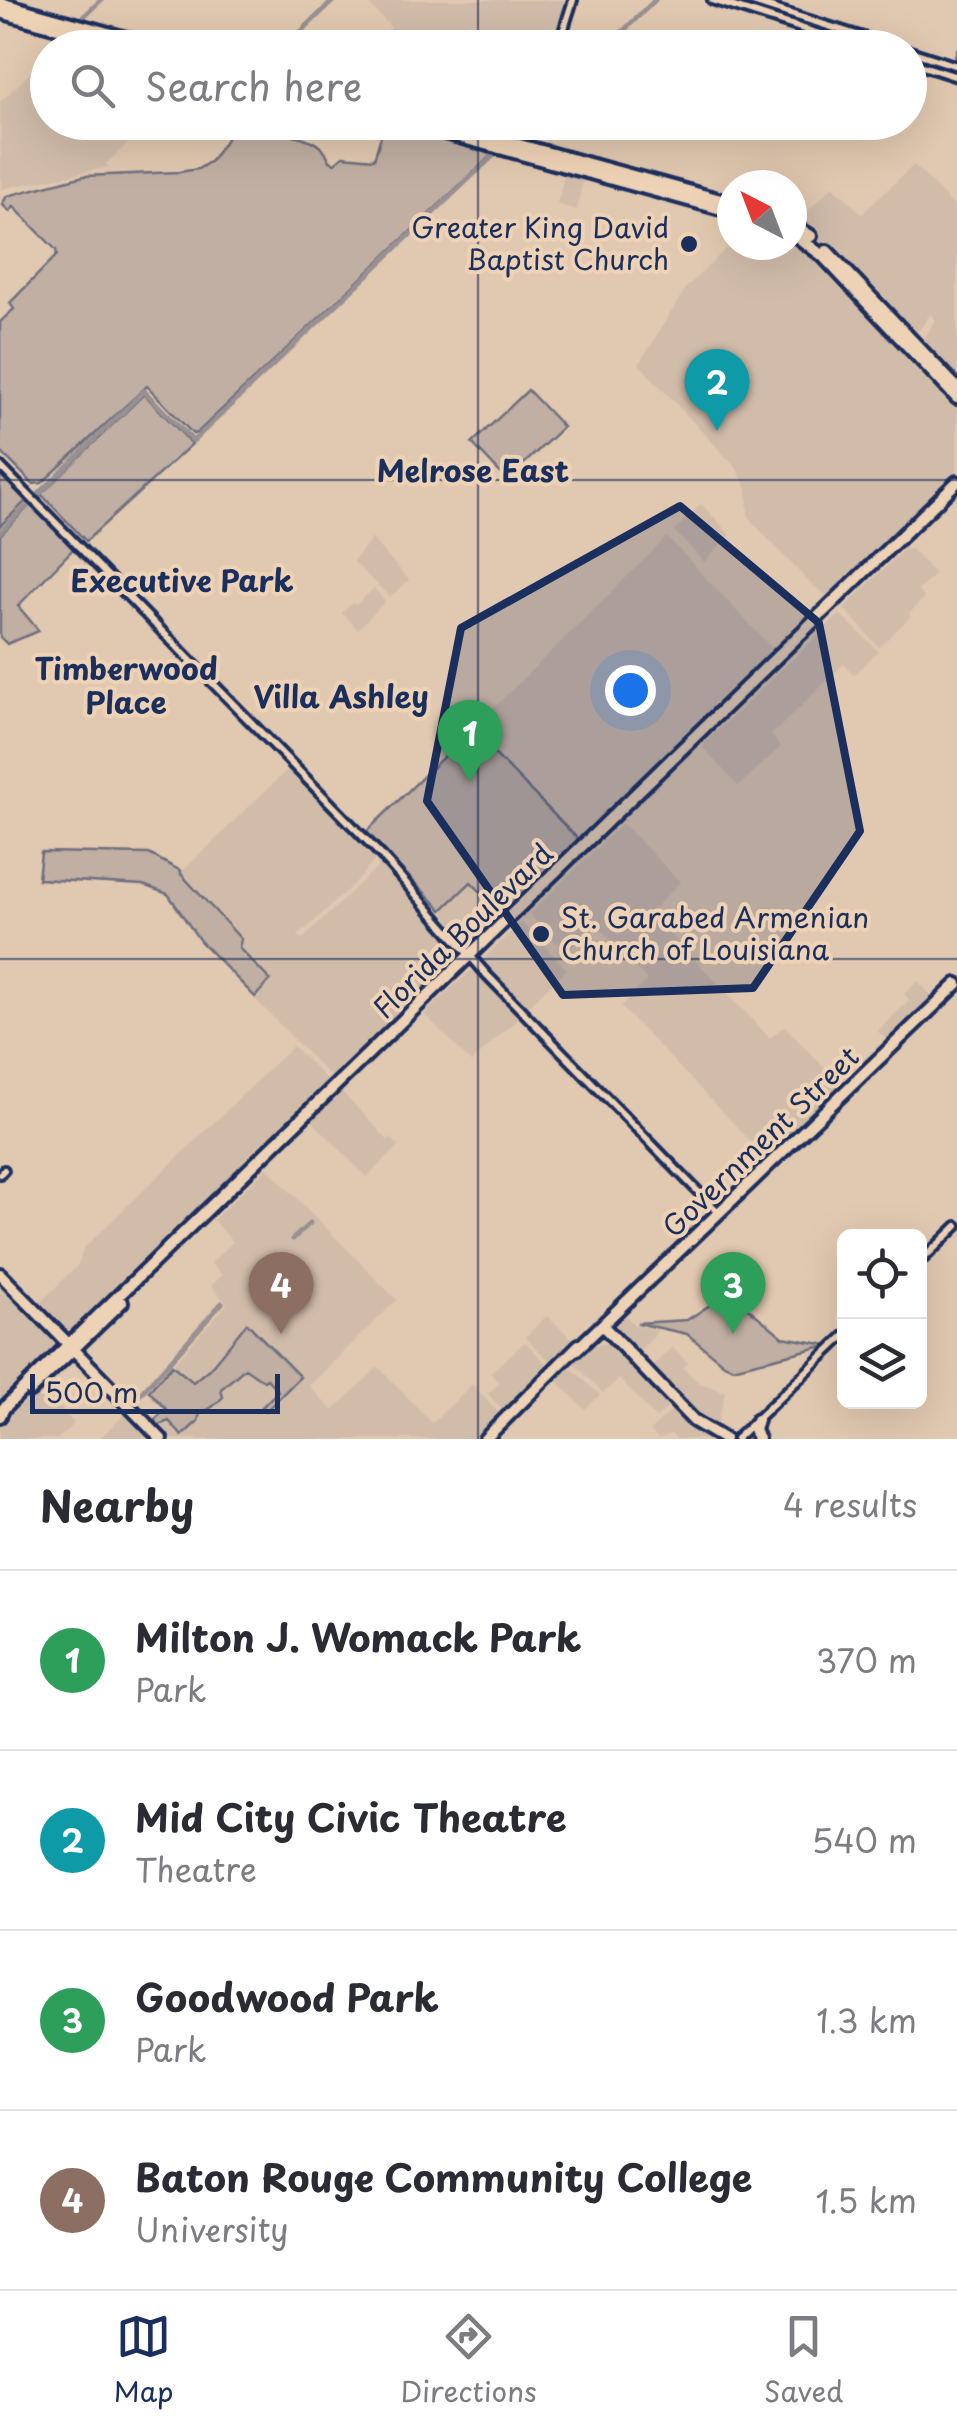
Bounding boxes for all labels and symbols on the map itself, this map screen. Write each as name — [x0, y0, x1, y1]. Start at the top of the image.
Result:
north arrow — [717, 170, 807, 260]
place label: Greater King David Baptist Church — [411, 205, 669, 280]
marker: Greater King David Baptist Church — [678, 233, 700, 255]
pin: 2 — [684, 348, 750, 431]
district label: Melrose East — [377, 447, 569, 492]
district label: Executive Park — [70, 557, 294, 602]
district label: Timberwood Place — [34, 645, 218, 724]
your location — [605, 665, 656, 716]
district label: Villa Ashley — [253, 673, 429, 718]
pin: 1 — [438, 700, 502, 782]
street label: Florida Boulevard — [362, 832, 562, 1027]
place label: St. Garabed Armenian Church of Louisiana — [561, 895, 869, 970]
marker: St. Garabed Armenian Church of Louisiana — [530, 923, 552, 945]
street label: Government Street — [652, 1035, 868, 1247]
pin: 4 — [248, 1252, 314, 1334]
pin: 3 — [700, 1252, 766, 1334]
scale bar — [30, 1369, 280, 1414]

